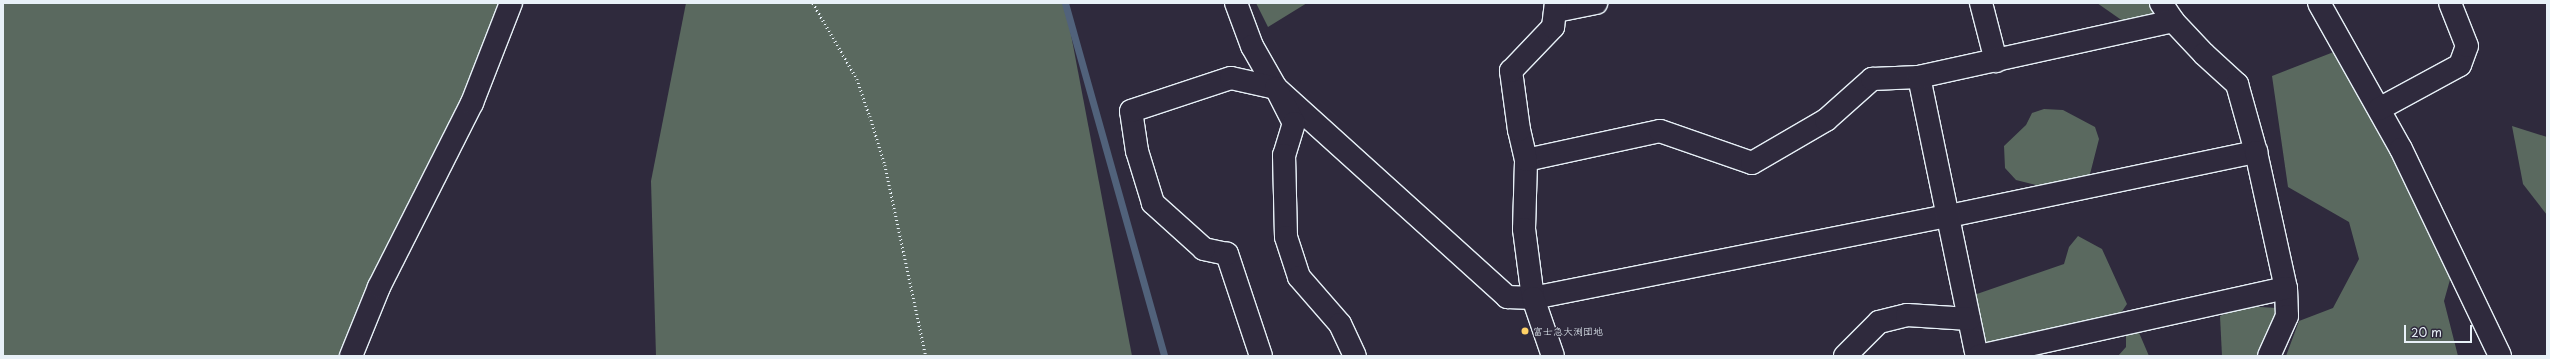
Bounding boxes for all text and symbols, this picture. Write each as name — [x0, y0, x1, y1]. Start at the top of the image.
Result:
scale bar — [2406, 317, 2474, 343]
text: 20 m — [2411, 323, 2442, 341]
place label: 富士急大渕団地 — [1533, 325, 1603, 337]
marker: 富士急大渕団地 — [1520, 326, 1530, 336]

